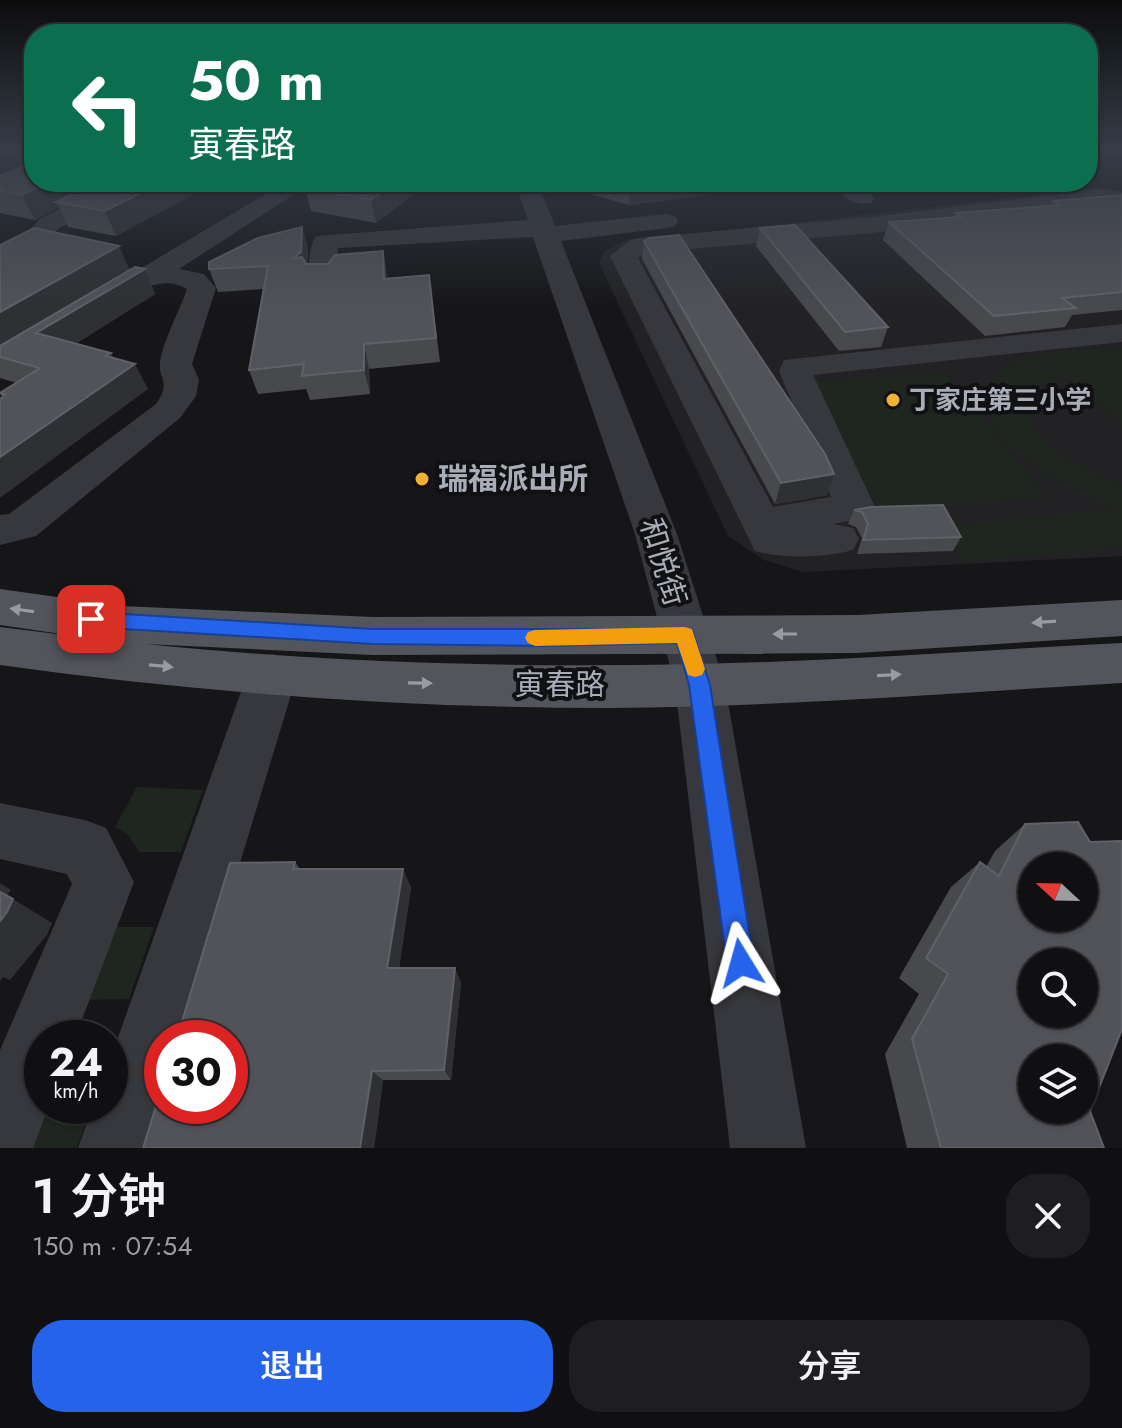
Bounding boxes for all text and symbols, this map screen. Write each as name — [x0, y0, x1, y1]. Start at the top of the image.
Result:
text: 50 m — [188, 40, 324, 121]
icon: left — [56, 56, 160, 160]
text: 寅春路 — [188, 118, 296, 170]
place label: 丁家庄第三小学 — [909, 381, 1091, 419]
marker: 丁家庄第三小学 — [884, 391, 902, 409]
place label: 瑞福派出所 — [438, 457, 588, 500]
marker: 瑞福派出所 — [413, 470, 431, 488]
street label: 和悦街 — [630, 513, 697, 611]
pin — [57, 585, 125, 653]
icon: arrive — [69, 597, 113, 641]
one-way arrow — [9, 603, 34, 616]
one-way arrow — [1031, 616, 1056, 629]
one-way arrow — [772, 628, 797, 640]
one-way arrow — [149, 659, 174, 672]
street label: 寅春路 — [515, 663, 605, 706]
one-way arrow — [877, 668, 902, 681]
one-way arrow — [408, 676, 433, 689]
north arrow — [1018, 852, 1098, 932]
map controls — [1018, 852, 1098, 1124]
position arrow — [699, 921, 783, 1005]
button: search — [1018, 948, 1098, 1028]
speed limit sign: 30 — [144, 1020, 248, 1124]
text: 24 — [49, 1033, 103, 1091]
button: layers — [1018, 1044, 1098, 1124]
text: km/h — [53, 1077, 99, 1106]
text: 1 分钟 — [32, 1162, 166, 1231]
button: close — [1006, 1174, 1090, 1258]
text: 150 m · 07:54 — [32, 1227, 192, 1265]
button: 退出 — [32, 1320, 553, 1412]
button: 分享 — [569, 1320, 1090, 1412]

